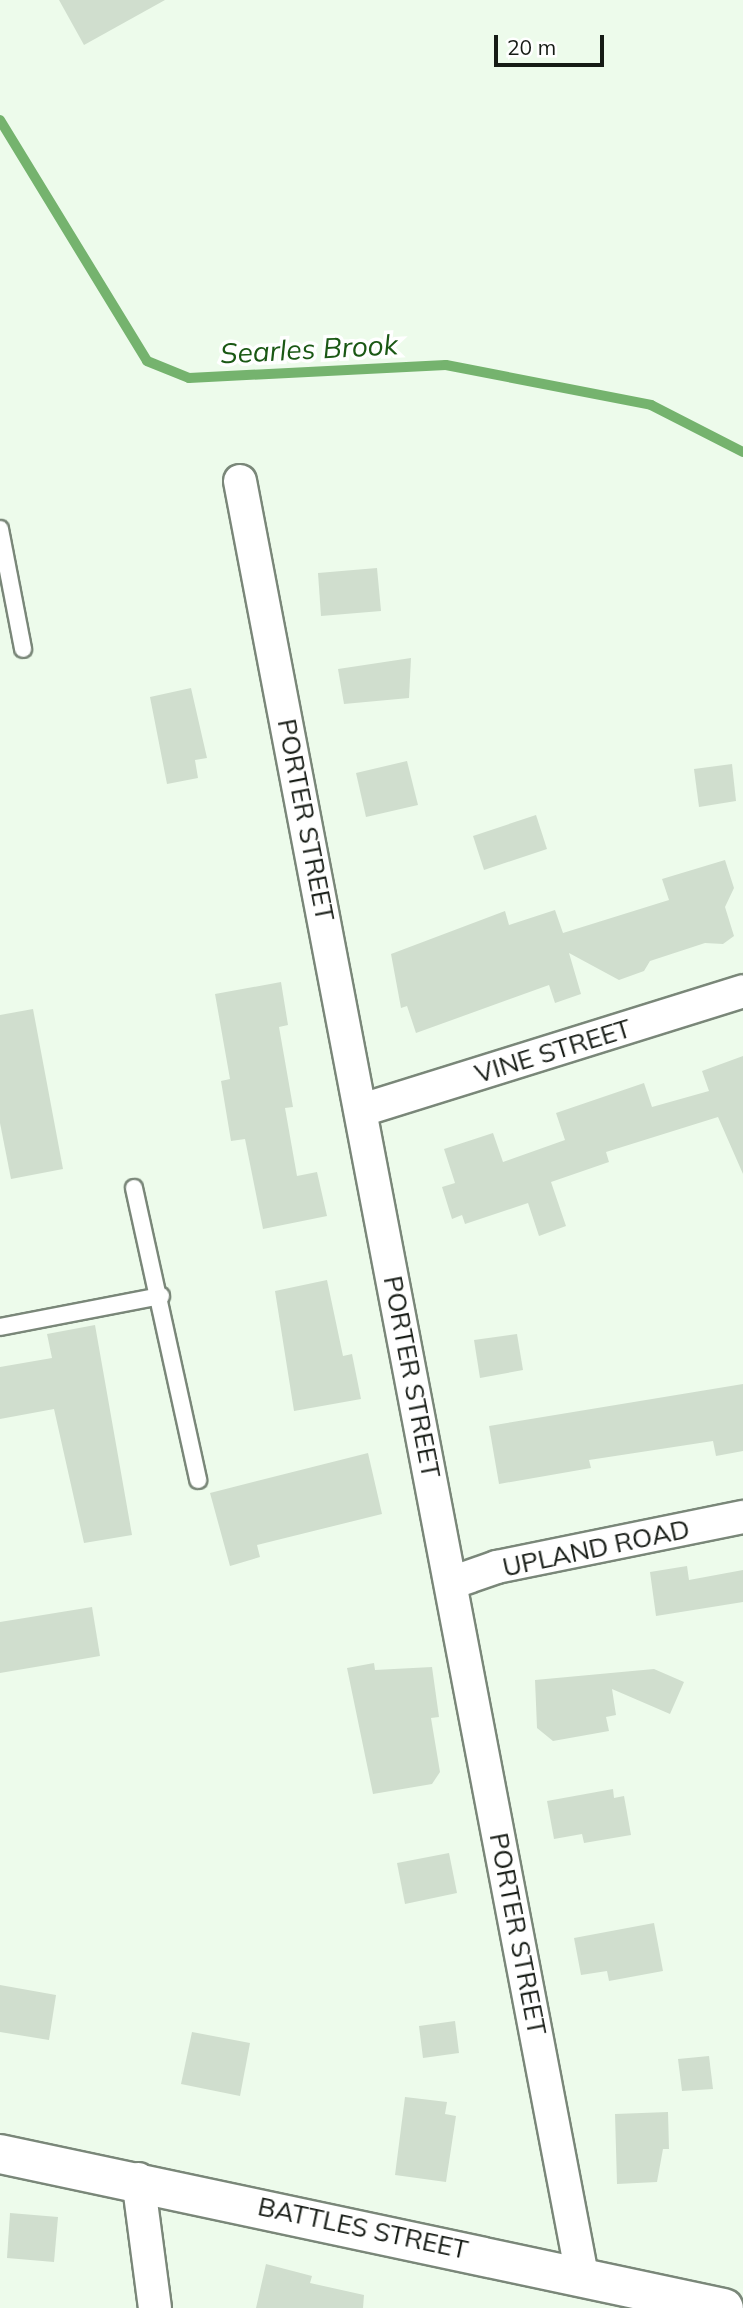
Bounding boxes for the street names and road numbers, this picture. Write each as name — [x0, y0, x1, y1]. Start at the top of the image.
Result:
street label: PORTER STREET — [271, 716, 341, 924]
street label: VINE STREET — [471, 1012, 635, 1090]
street label: PORTER STREET — [377, 1273, 447, 1481]
street label: UPLAND ROAD — [500, 1513, 692, 1583]
street label: PORTER STREET — [483, 1830, 553, 2038]
street label: BATTLES STREET — [255, 2191, 471, 2265]

